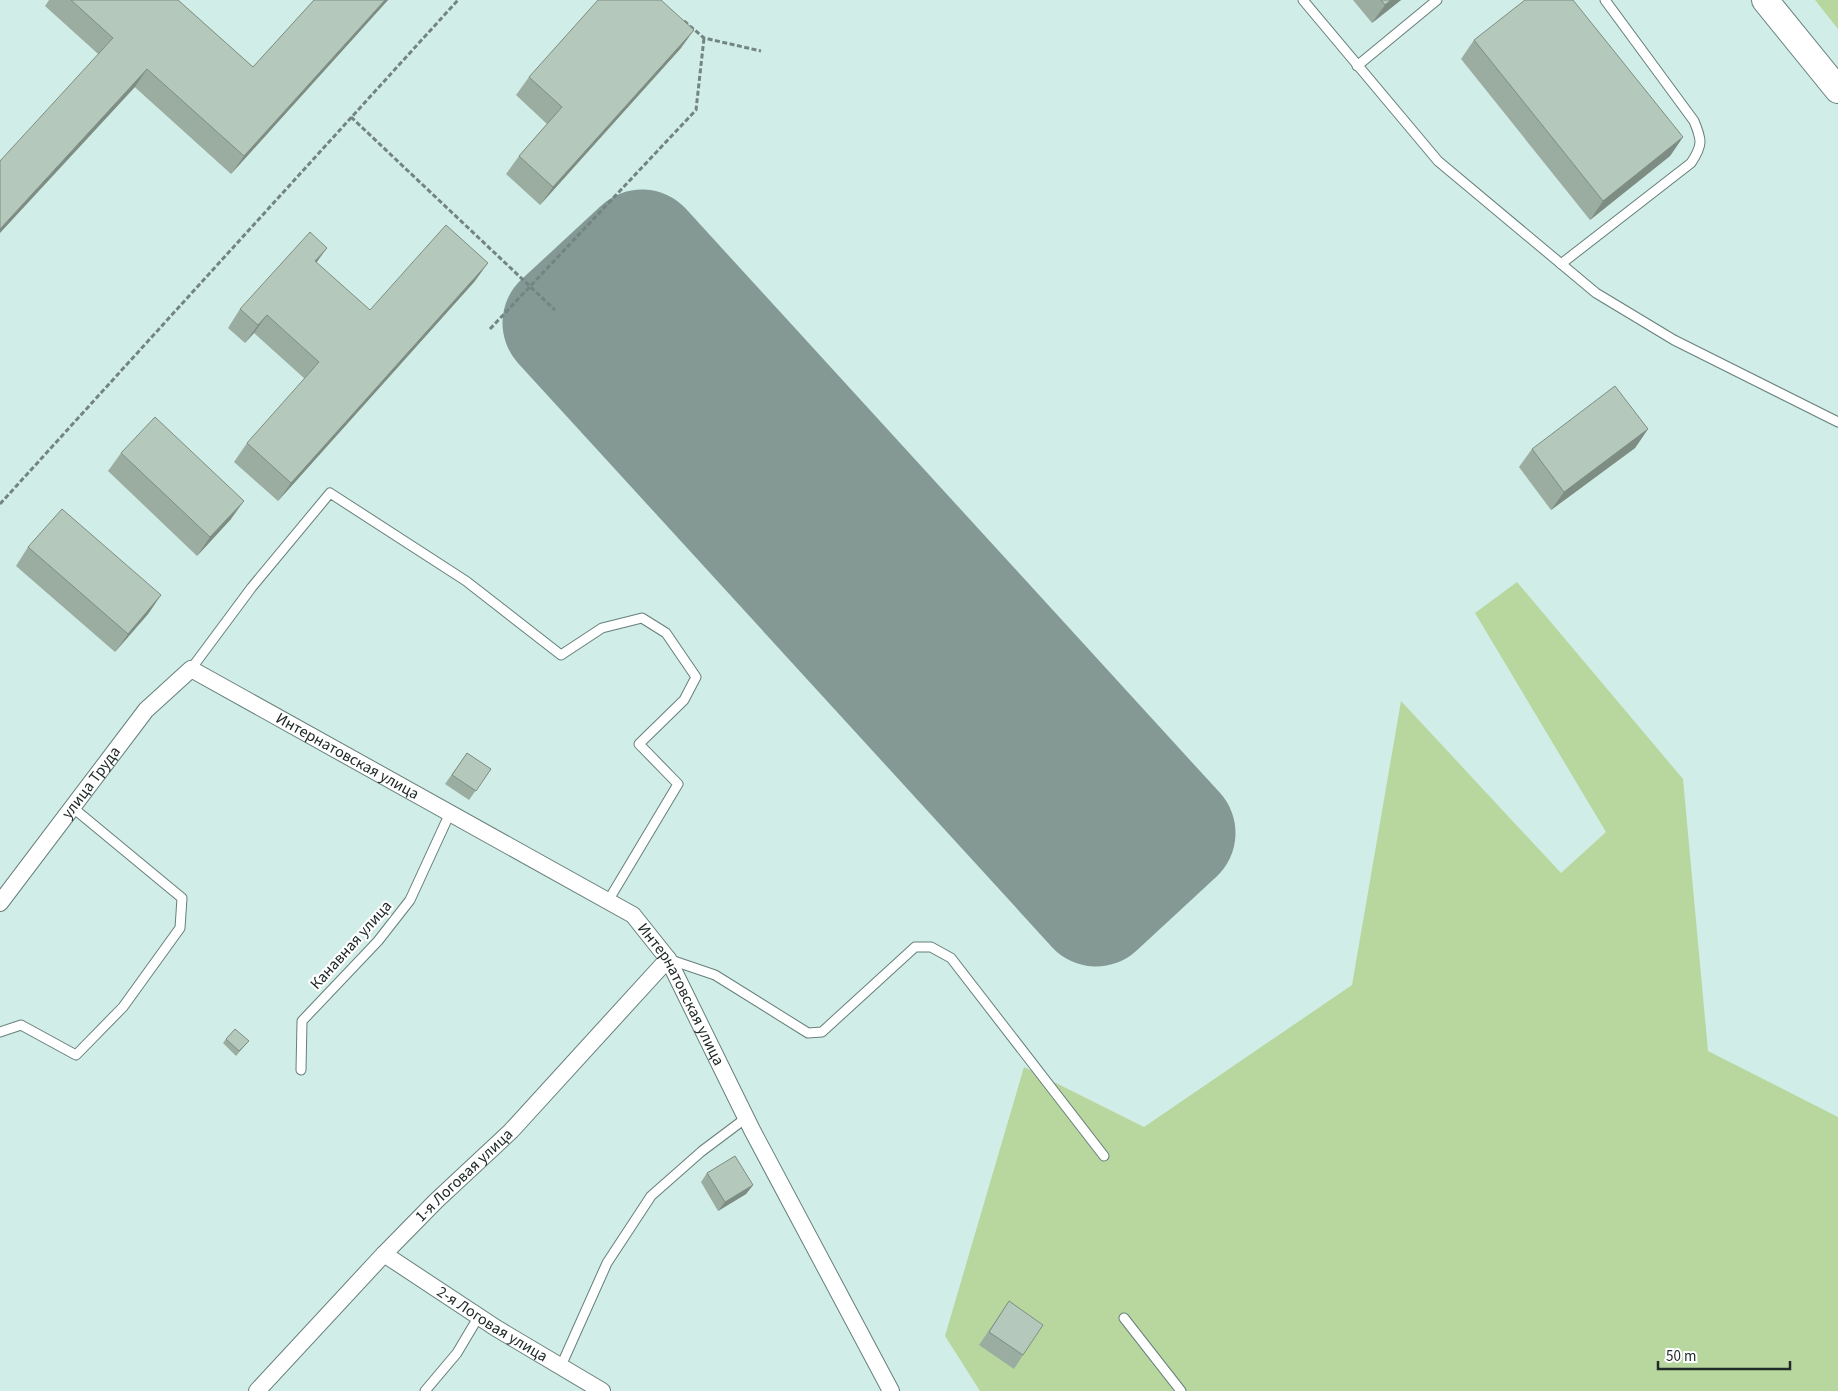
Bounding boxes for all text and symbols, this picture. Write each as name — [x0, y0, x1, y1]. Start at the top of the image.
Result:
street label: Интернатовская улица — [272, 707, 423, 805]
street label: улица Труда — [56, 742, 126, 823]
street label: Канавная улица — [305, 896, 397, 994]
street label: Интернатовская улица — [632, 918, 730, 1069]
street label: 1-я Логовая улица — [410, 1124, 518, 1227]
street label: 2-я Логовая улица — [432, 1281, 552, 1367]
scale bar — [1658, 1338, 1790, 1370]
text: 50 m — [1666, 1346, 1696, 1367]

